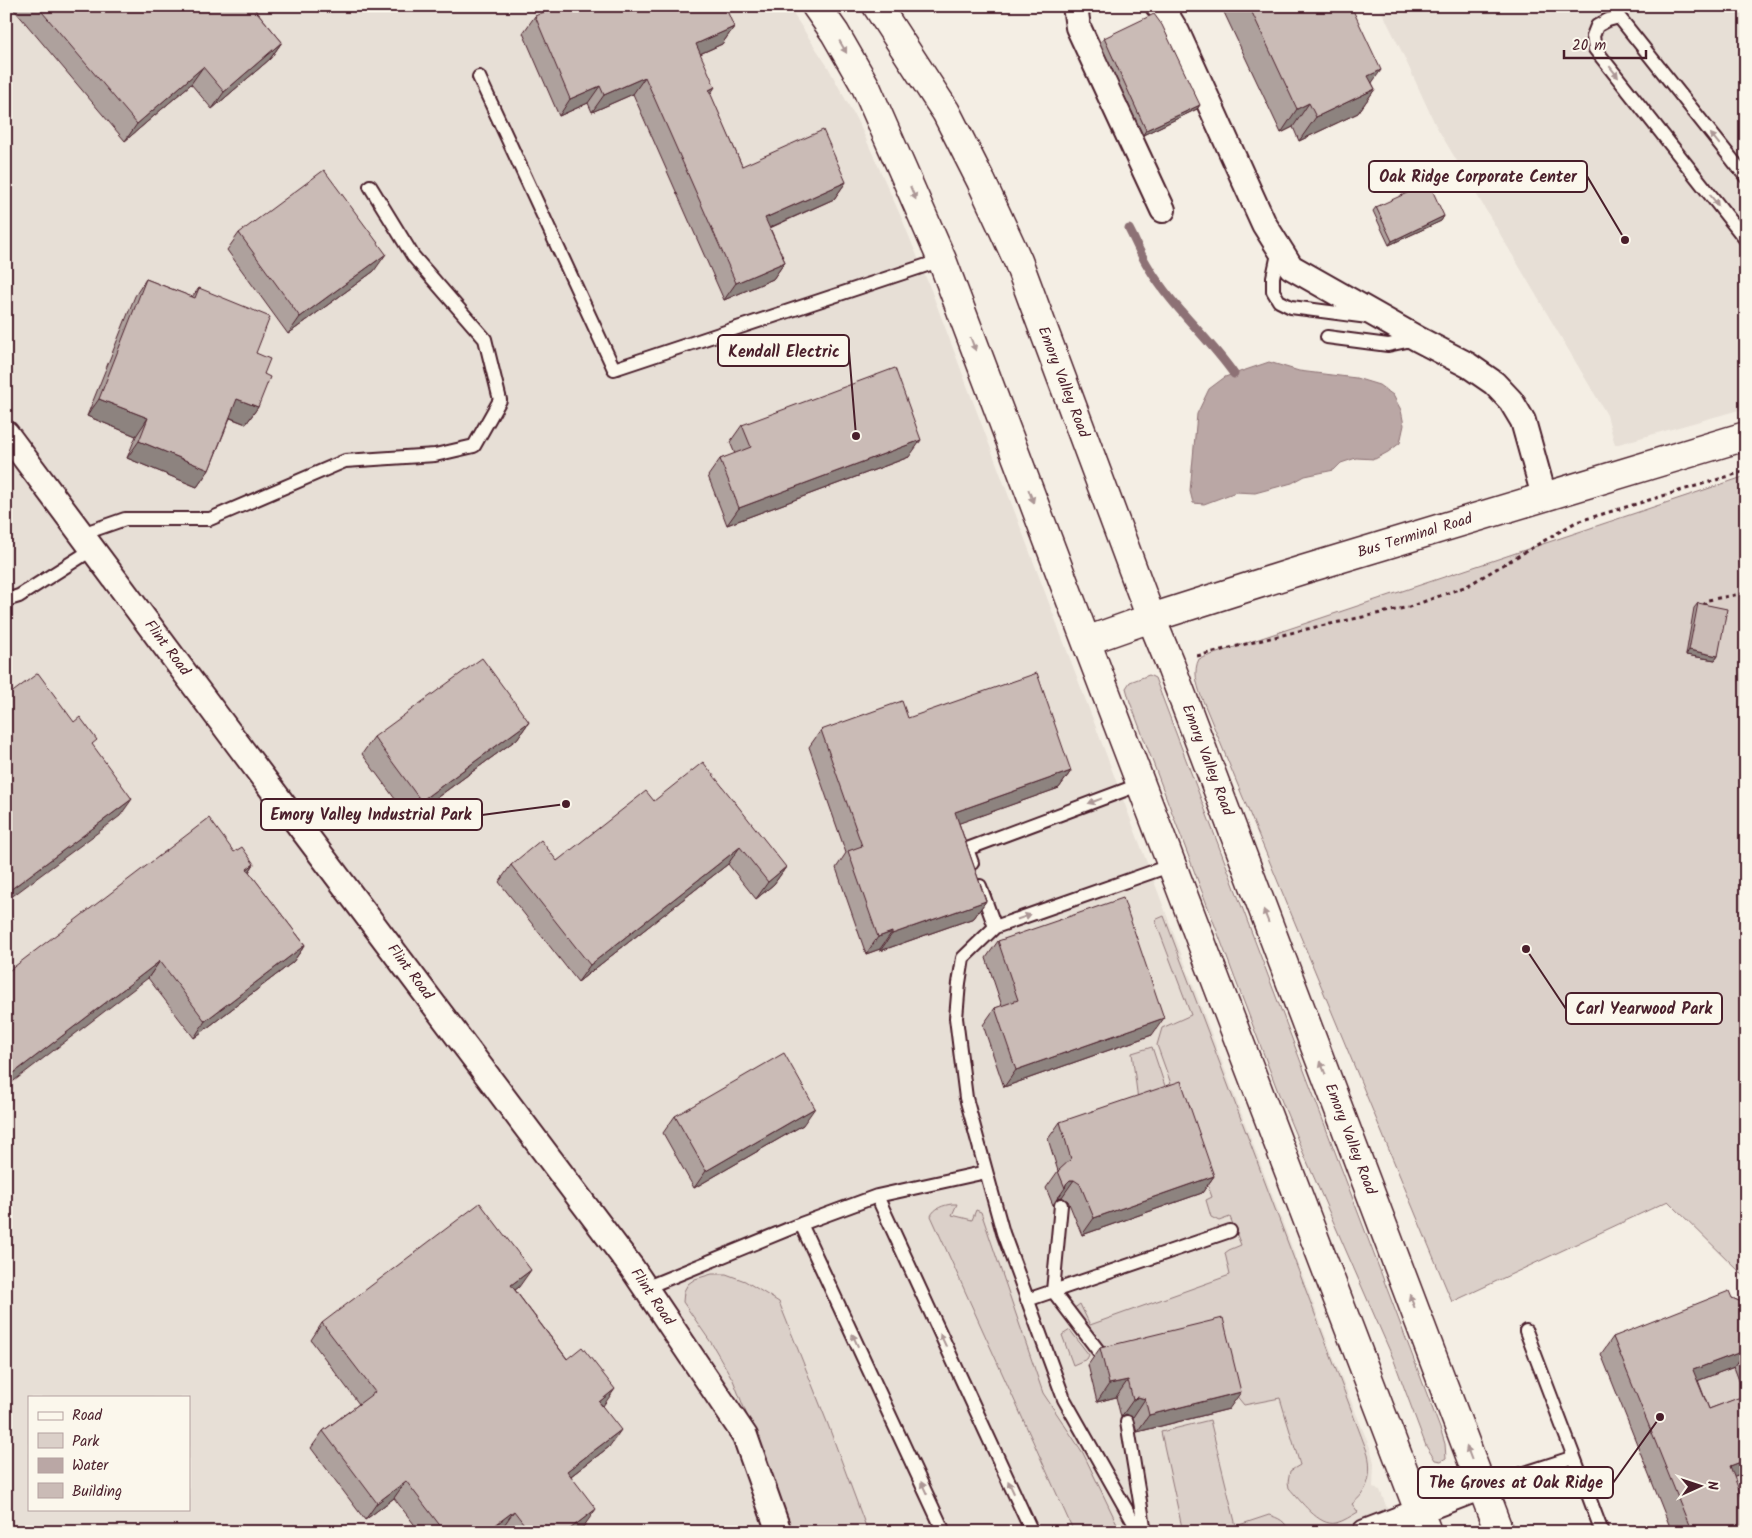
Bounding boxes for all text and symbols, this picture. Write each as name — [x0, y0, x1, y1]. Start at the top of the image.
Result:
scale bar — [1564, 28, 1647, 60]
text: 20 m — [1572, 34, 1606, 58]
one-way arrow — [839, 39, 847, 54]
one-way arrow — [1608, 65, 1619, 78]
one-way arrow — [1710, 133, 1721, 146]
callout: Oak Ridge Corporate Center — [1369, 161, 1587, 192]
text: Oak Ridge Corporate Center — [1379, 165, 1578, 190]
one-way arrow — [910, 186, 918, 200]
one-way arrow — [1709, 193, 1719, 207]
street label: Emory Valley Road — [1031, 323, 1095, 442]
callout: Kendall Electric — [718, 335, 849, 366]
one-way arrow — [969, 337, 977, 352]
text: Kendall Electric — [728, 340, 840, 365]
one-way arrow — [1027, 489, 1035, 503]
street label: Bus Terminal Road — [1354, 507, 1476, 565]
street label: Flint Road — [138, 615, 196, 682]
street label: Emory Valley Road — [1175, 701, 1239, 820]
one-way arrow — [1087, 797, 1102, 805]
callout: Emory Valley Industrial Park — [261, 799, 482, 830]
text: Emory Valley Industrial Park — [270, 803, 473, 828]
one-way arrow — [1262, 908, 1270, 923]
one-way arrow — [1017, 913, 1032, 921]
street label: Flint Road — [381, 939, 439, 1006]
callout: Carl Yearwood Park — [1566, 993, 1722, 1024]
text: Carl Yearwood Park — [1576, 997, 1713, 1022]
one-way arrow — [1319, 1060, 1326, 1075]
street label: Emory Valley Road — [1318, 1080, 1382, 1199]
street label: Flint Road — [624, 1263, 680, 1331]
one-way arrow — [1408, 1294, 1415, 1309]
one-way arrow — [851, 1333, 859, 1347]
one-way arrow — [939, 1333, 947, 1347]
legend — [28, 1396, 190, 1510]
text: Road — [72, 1404, 103, 1428]
text: Park — [72, 1430, 100, 1454]
one-way arrow — [1465, 1446, 1473, 1461]
text: Water — [72, 1454, 109, 1478]
north arrow — [1674, 1460, 1724, 1510]
callout: The Groves at Oak Ridge — [1418, 1467, 1613, 1498]
text: The Groves at Oak Ridge — [1429, 1471, 1603, 1496]
text: Building — [72, 1480, 122, 1504]
one-way arrow — [919, 1480, 928, 1495]
one-way arrow — [1007, 1480, 1016, 1495]
text: N — [1701, 1480, 1723, 1491]

